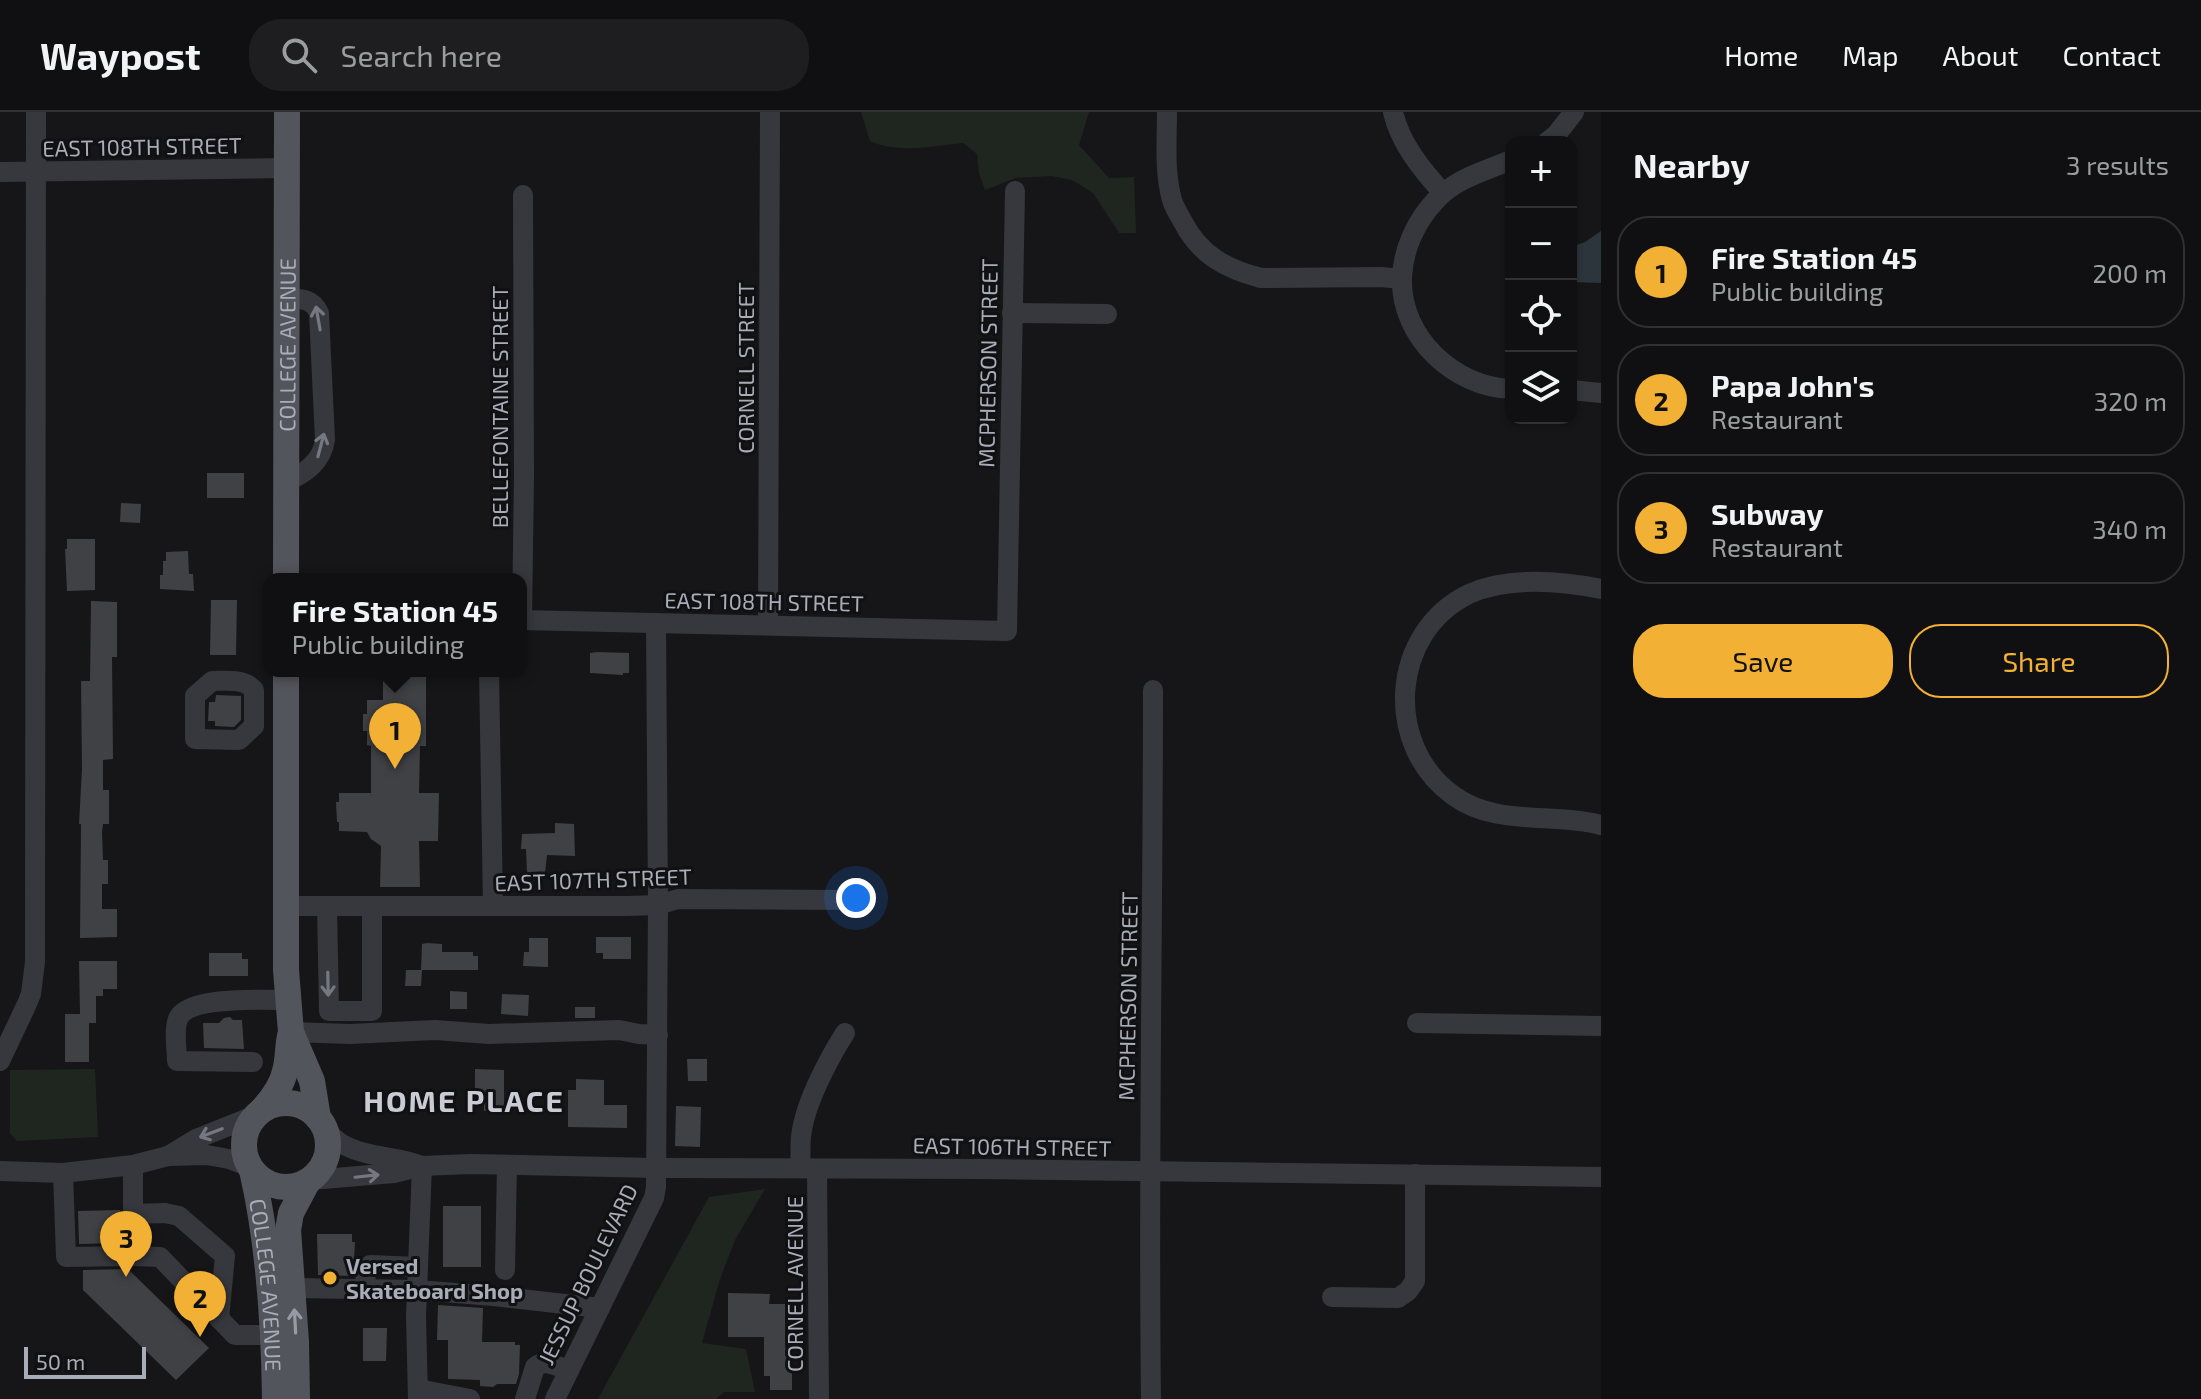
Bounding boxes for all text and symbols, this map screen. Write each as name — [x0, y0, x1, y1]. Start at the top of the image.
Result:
search box — [249, 19, 809, 91]
text: Waypost — [40, 32, 201, 78]
icon: search — [277, 33, 321, 77]
text: Search here — [341, 37, 502, 73]
text: Home — [1724, 38, 1798, 72]
text: Map — [1842, 38, 1899, 72]
text: About — [1943, 38, 2018, 72]
text: Contact — [2062, 38, 2161, 72]
street label: EAST 108TH STREET — [42, 131, 242, 161]
map controls — [1505, 136, 1577, 424]
button: + — [1505, 136, 1577, 208]
text: Nearby — [1633, 144, 1750, 185]
text: 3 results — [2066, 149, 2169, 180]
button: − — [1505, 208, 1577, 280]
text: Fire Station 45 — [1711, 239, 1917, 275]
text: 1 — [1655, 257, 1667, 288]
text: 200 m — [2092, 257, 2167, 288]
street label: COLLEGE AVENUE — [273, 258, 300, 432]
street label: MCPHERSON STREET — [972, 258, 1002, 468]
text: Public building — [1711, 275, 1883, 306]
button: locate — [1505, 280, 1577, 352]
street label: CORNELL STREET — [732, 282, 758, 454]
street label: BELLEFONTAINE STREET — [486, 285, 512, 528]
one-way arrow — [309, 306, 324, 332]
button: layers — [1505, 352, 1577, 424]
text: Papa John's — [1711, 367, 1874, 403]
text: 2 — [1653, 385, 1669, 416]
text: 320 m — [2094, 385, 2167, 416]
text: Restaurant — [1711, 403, 1843, 434]
one-way arrow — [315, 433, 330, 458]
text: Subway — [1711, 495, 1823, 531]
text: 3 — [1654, 513, 1668, 544]
text: 340 m — [2092, 513, 2167, 544]
text: Restaurant — [1711, 531, 1843, 562]
popup — [263, 573, 527, 677]
street label: EAST 108TH STREET — [664, 586, 864, 616]
text: Fire Station 45 — [292, 592, 498, 628]
button: Save — [1633, 624, 1893, 698]
button: Share — [1909, 624, 2169, 698]
text: Public building — [292, 628, 464, 659]
pin: 1 — [369, 703, 421, 769]
street label: EAST 107TH STREET — [494, 863, 692, 895]
your location — [836, 878, 876, 918]
street label: MCPHERSON STREET — [1112, 891, 1142, 1101]
one-way arrow — [321, 970, 336, 997]
district label: HOME PLACE — [363, 1082, 565, 1118]
one-way arrow — [199, 1127, 224, 1141]
street label: EAST 106TH STREET — [912, 1131, 1112, 1161]
one-way arrow — [353, 1169, 380, 1184]
street label: JESSUP BOULEVARD — [532, 1179, 642, 1369]
street label: COLLEGE AVENUE — [245, 1196, 287, 1372]
street label: CORNELL AVENUE — [781, 1196, 807, 1372]
pin: 3 — [100, 1211, 152, 1277]
place label: Versed Skateboard Shop — [346, 1252, 523, 1303]
marker: Versed Skateboard Shop — [321, 1269, 339, 1287]
pin: 2 — [174, 1271, 226, 1337]
one-way arrow — [287, 1308, 302, 1335]
scale bar — [24, 1343, 146, 1379]
text: 50 m — [36, 1348, 85, 1374]

